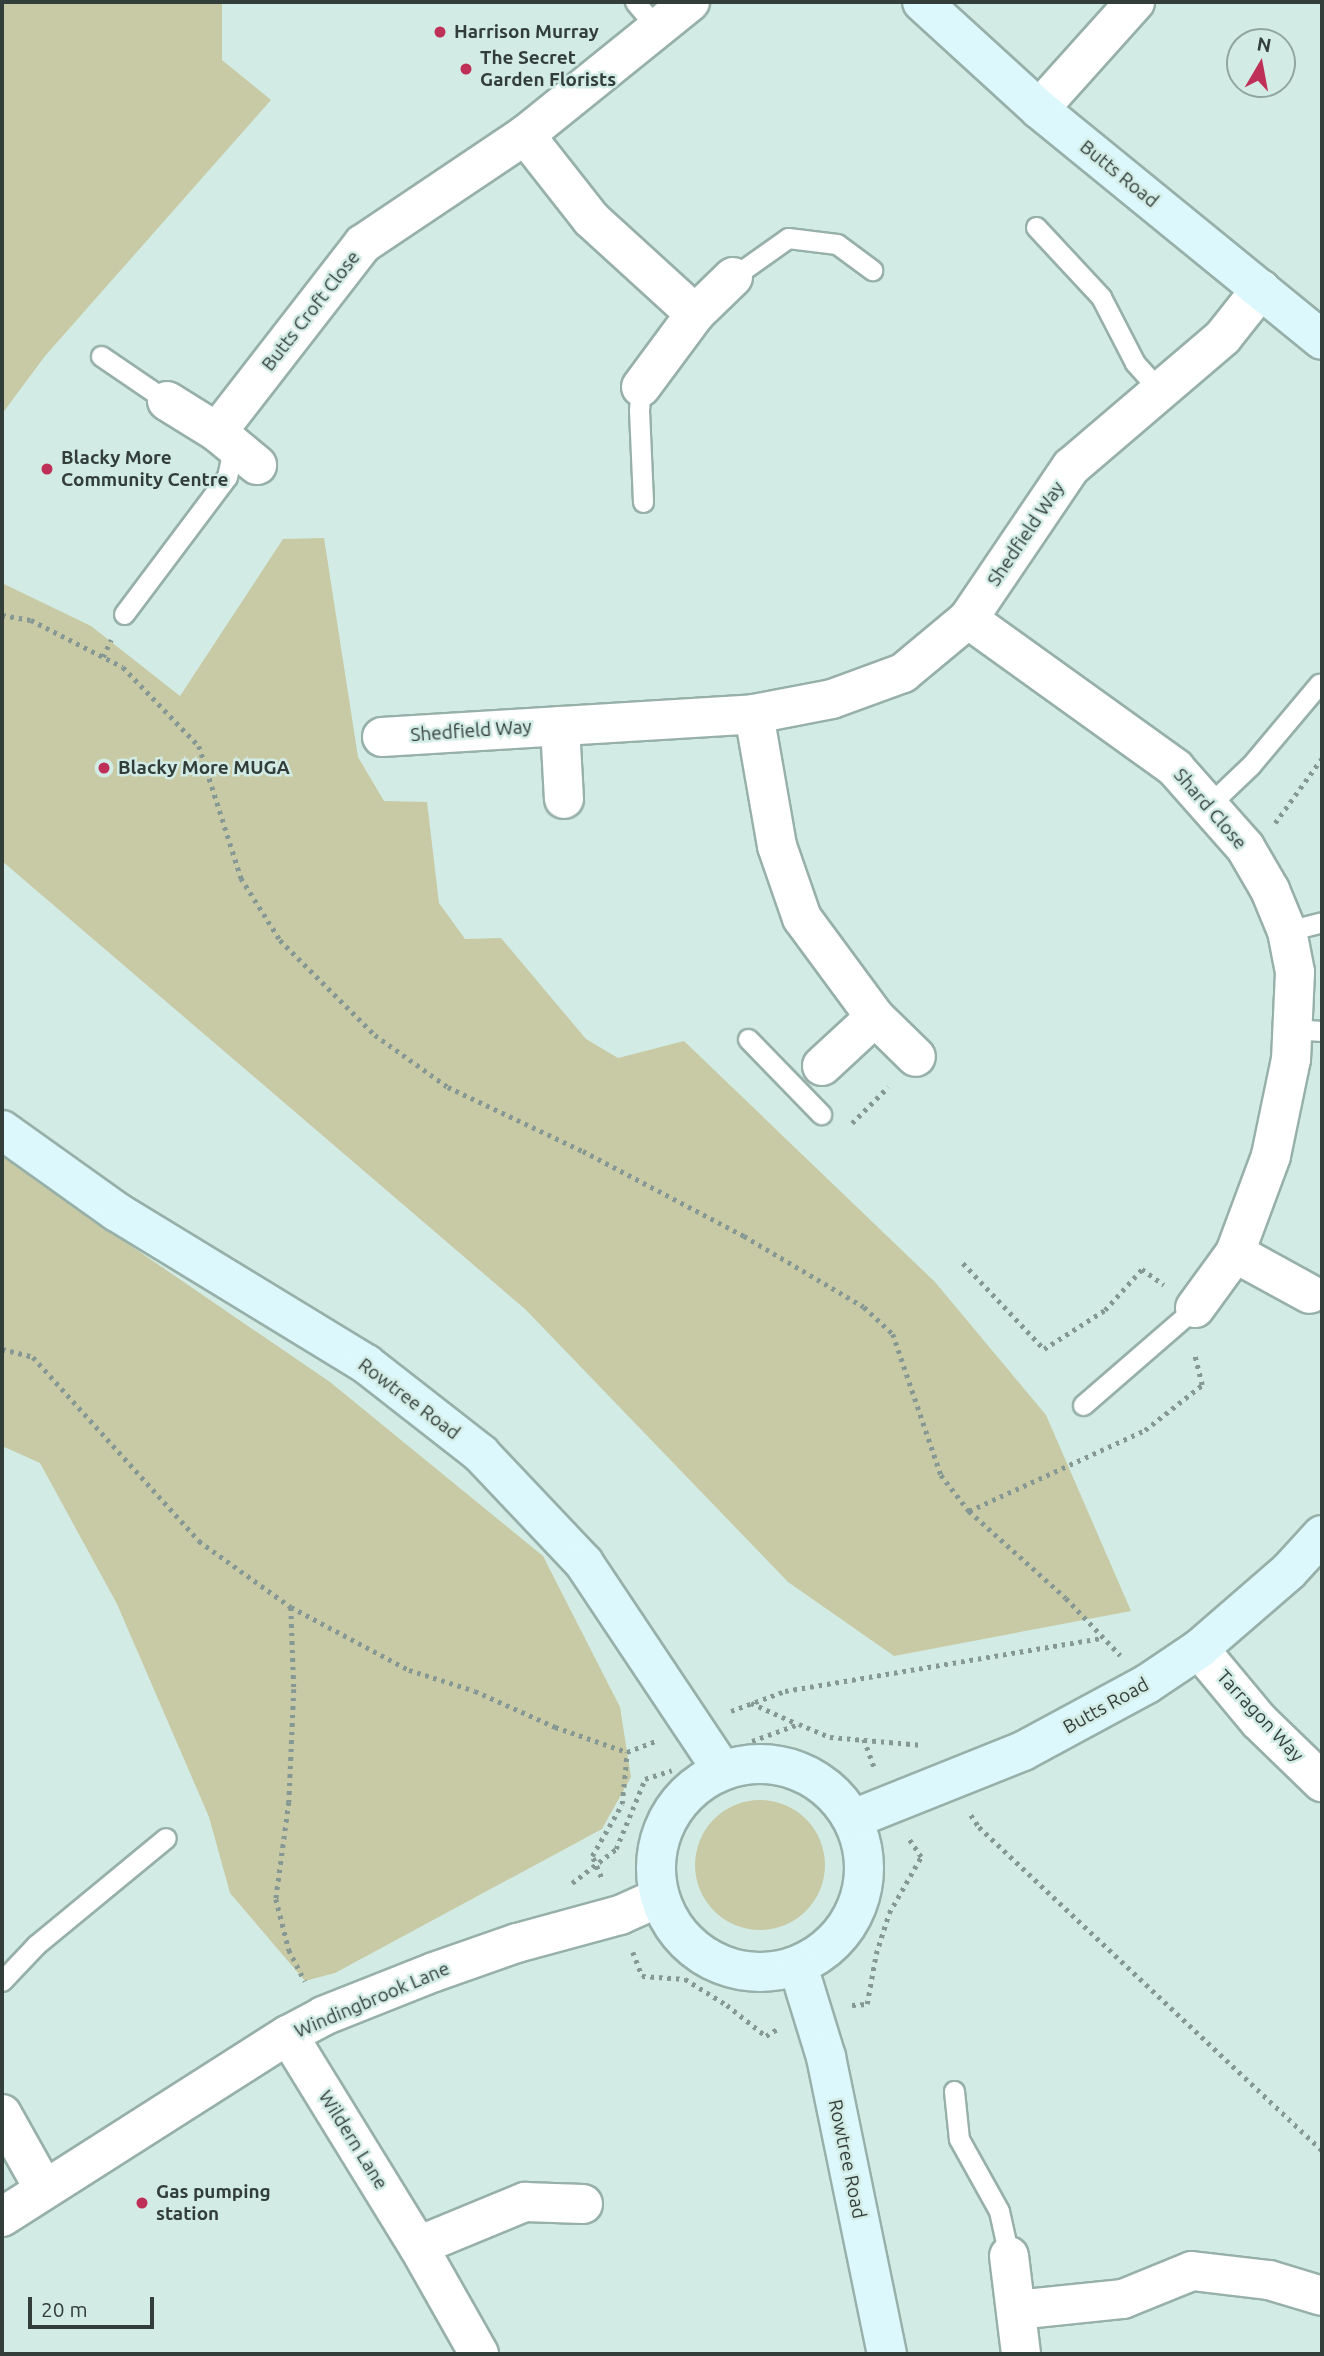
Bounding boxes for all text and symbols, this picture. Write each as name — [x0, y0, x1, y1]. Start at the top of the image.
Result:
place label: Harrison Murray — [454, 21, 599, 43]
marker: Harrison Murray — [432, 24, 448, 40]
north arrow — [1226, 28, 1296, 98]
text: N — [1255, 32, 1273, 56]
place label: The Secret Garden Florists — [480, 47, 616, 91]
marker: The Secret Garden Florists — [458, 61, 474, 77]
street label: Butts Road — [1075, 135, 1163, 213]
street label: Butts Croft Close — [257, 246, 365, 376]
place label: Blacky More Community Centre — [61, 447, 228, 491]
marker: Blacky More Community Centre — [39, 461, 55, 477]
street label: Shedfield Way — [983, 477, 1069, 591]
street label: Shedfield Way — [410, 715, 532, 747]
place label: Blacky More MUGA — [118, 757, 290, 779]
marker: Blacky More MUGA — [96, 760, 112, 776]
street label: Shard Close — [1169, 764, 1251, 854]
street label: Rowtree Road — [354, 1353, 464, 1445]
street label: Tarragon Way — [1212, 1665, 1308, 1767]
street label: Butts Road — [1059, 1673, 1153, 1739]
street label: Windingbrook Lane — [291, 1957, 453, 2043]
street label: Wildern Lane — [314, 2086, 392, 2194]
street label: Rowtree Road — [823, 2097, 871, 2221]
place label: Gas pumping station — [156, 2181, 271, 2225]
marker: Gas pumping station — [134, 2195, 150, 2211]
scale bar — [32, 2282, 158, 2326]
text: 20 m — [41, 2297, 88, 2321]

